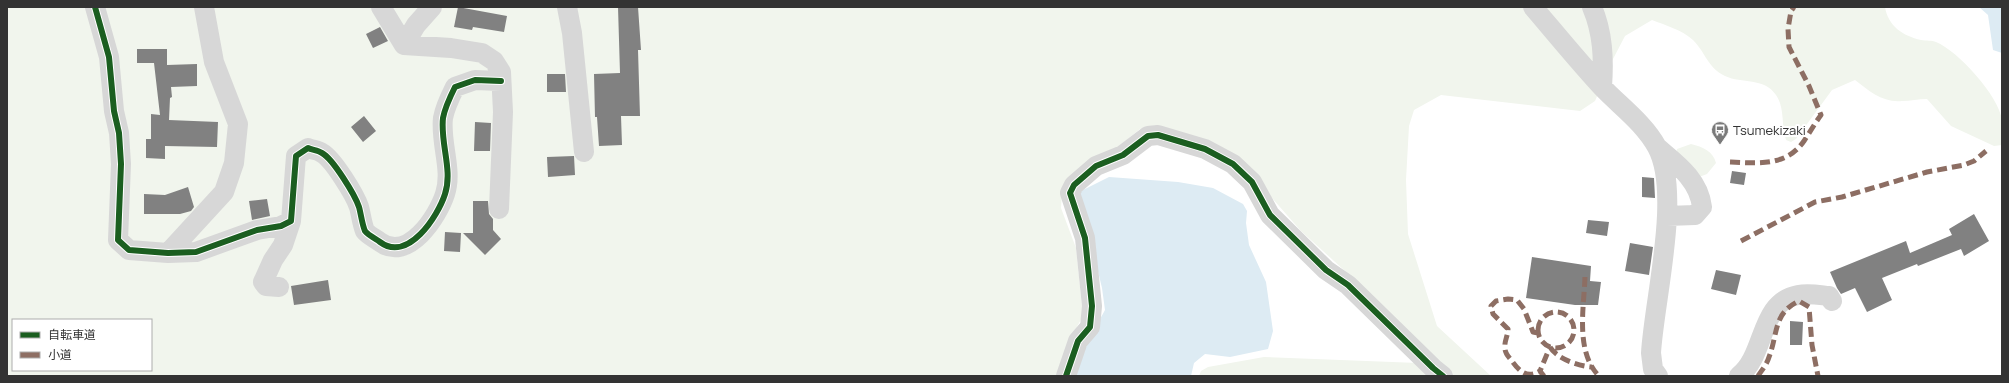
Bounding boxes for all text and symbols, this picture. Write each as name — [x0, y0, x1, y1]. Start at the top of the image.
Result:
bus stop icon: Tsumekizaki — [1710, 120, 1730, 145]
place label: Tsumekizaki — [1733, 121, 1806, 139]
legend — [12, 319, 152, 371]
text: 自転車道 — [48, 326, 96, 343]
text: 小道 — [48, 346, 72, 363]

